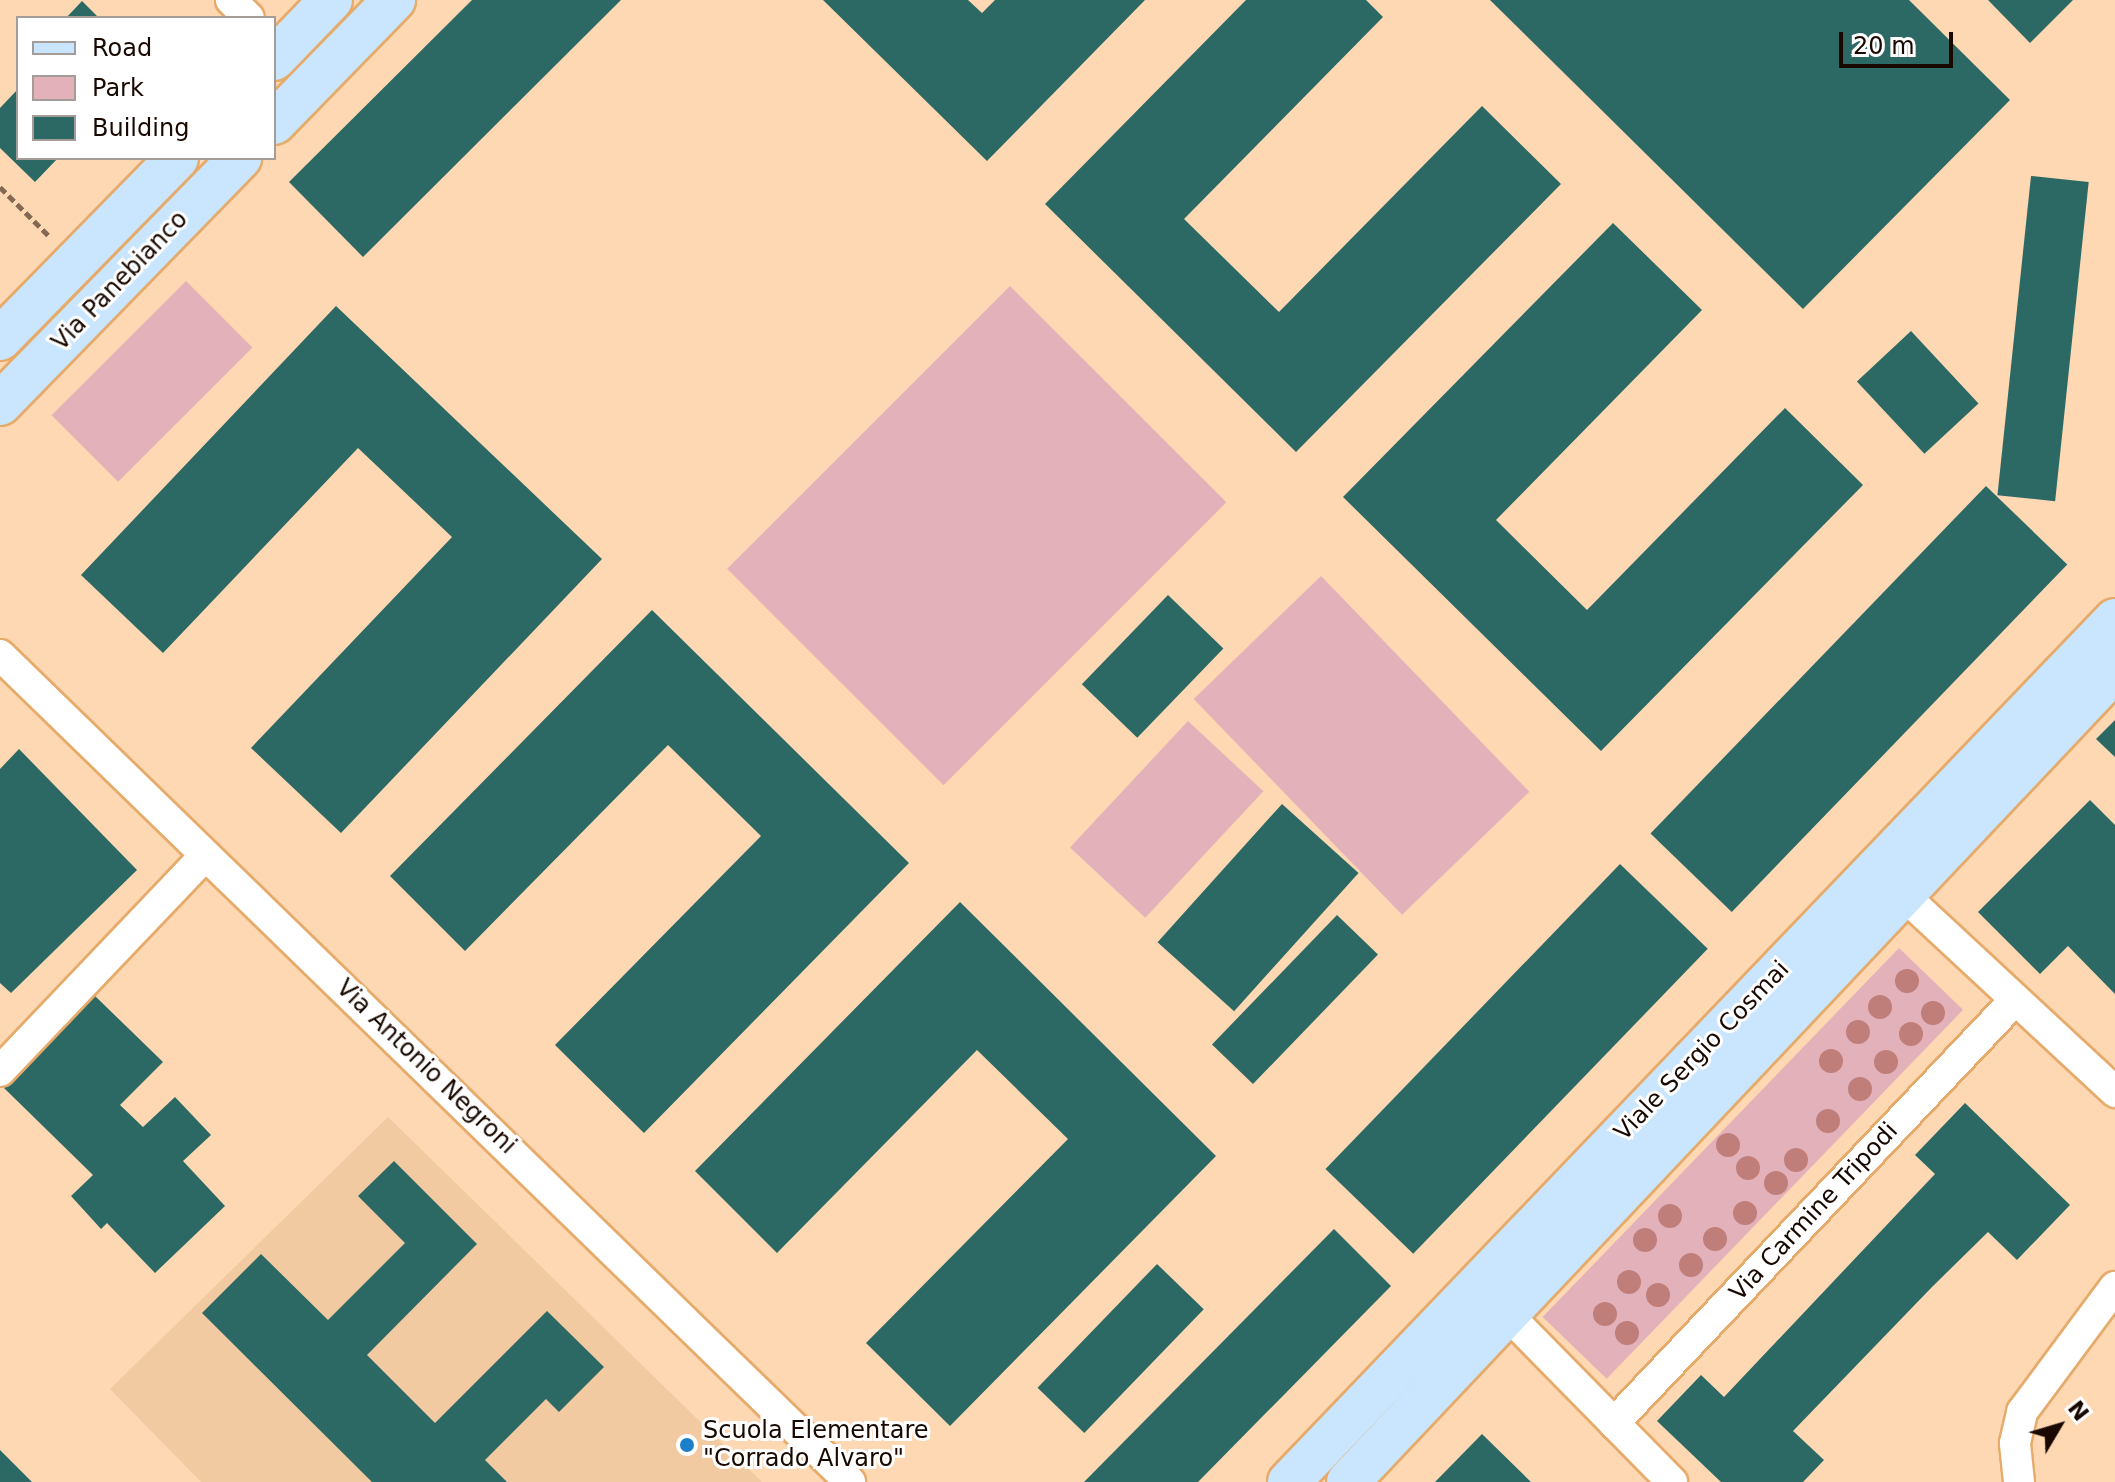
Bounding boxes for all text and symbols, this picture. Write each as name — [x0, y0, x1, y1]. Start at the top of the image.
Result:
legend — [16, 16, 276, 160]
scale bar — [1843, 16, 1957, 66]
text: 20 m — [1853, 32, 1915, 60]
text: Road — [92, 34, 152, 62]
text: Park — [92, 74, 144, 102]
text: Building — [92, 114, 189, 142]
street label: Via Panebianco — [46, 205, 194, 357]
street label: Viale Sergio Cosmai — [1609, 955, 1795, 1147]
street label: Via Antonio Negroni — [330, 974, 522, 1160]
street label: Via Carmine Tripodi — [1724, 1117, 1904, 1307]
north arrow — [2019, 1386, 2099, 1466]
text: N — [2063, 1396, 2094, 1426]
place label: Scuola Elementare "Corrado Alvaro" — [703, 1417, 929, 1473]
marker: Scuola Elementare "Corrado Alvaro" — [678, 1436, 696, 1454]

